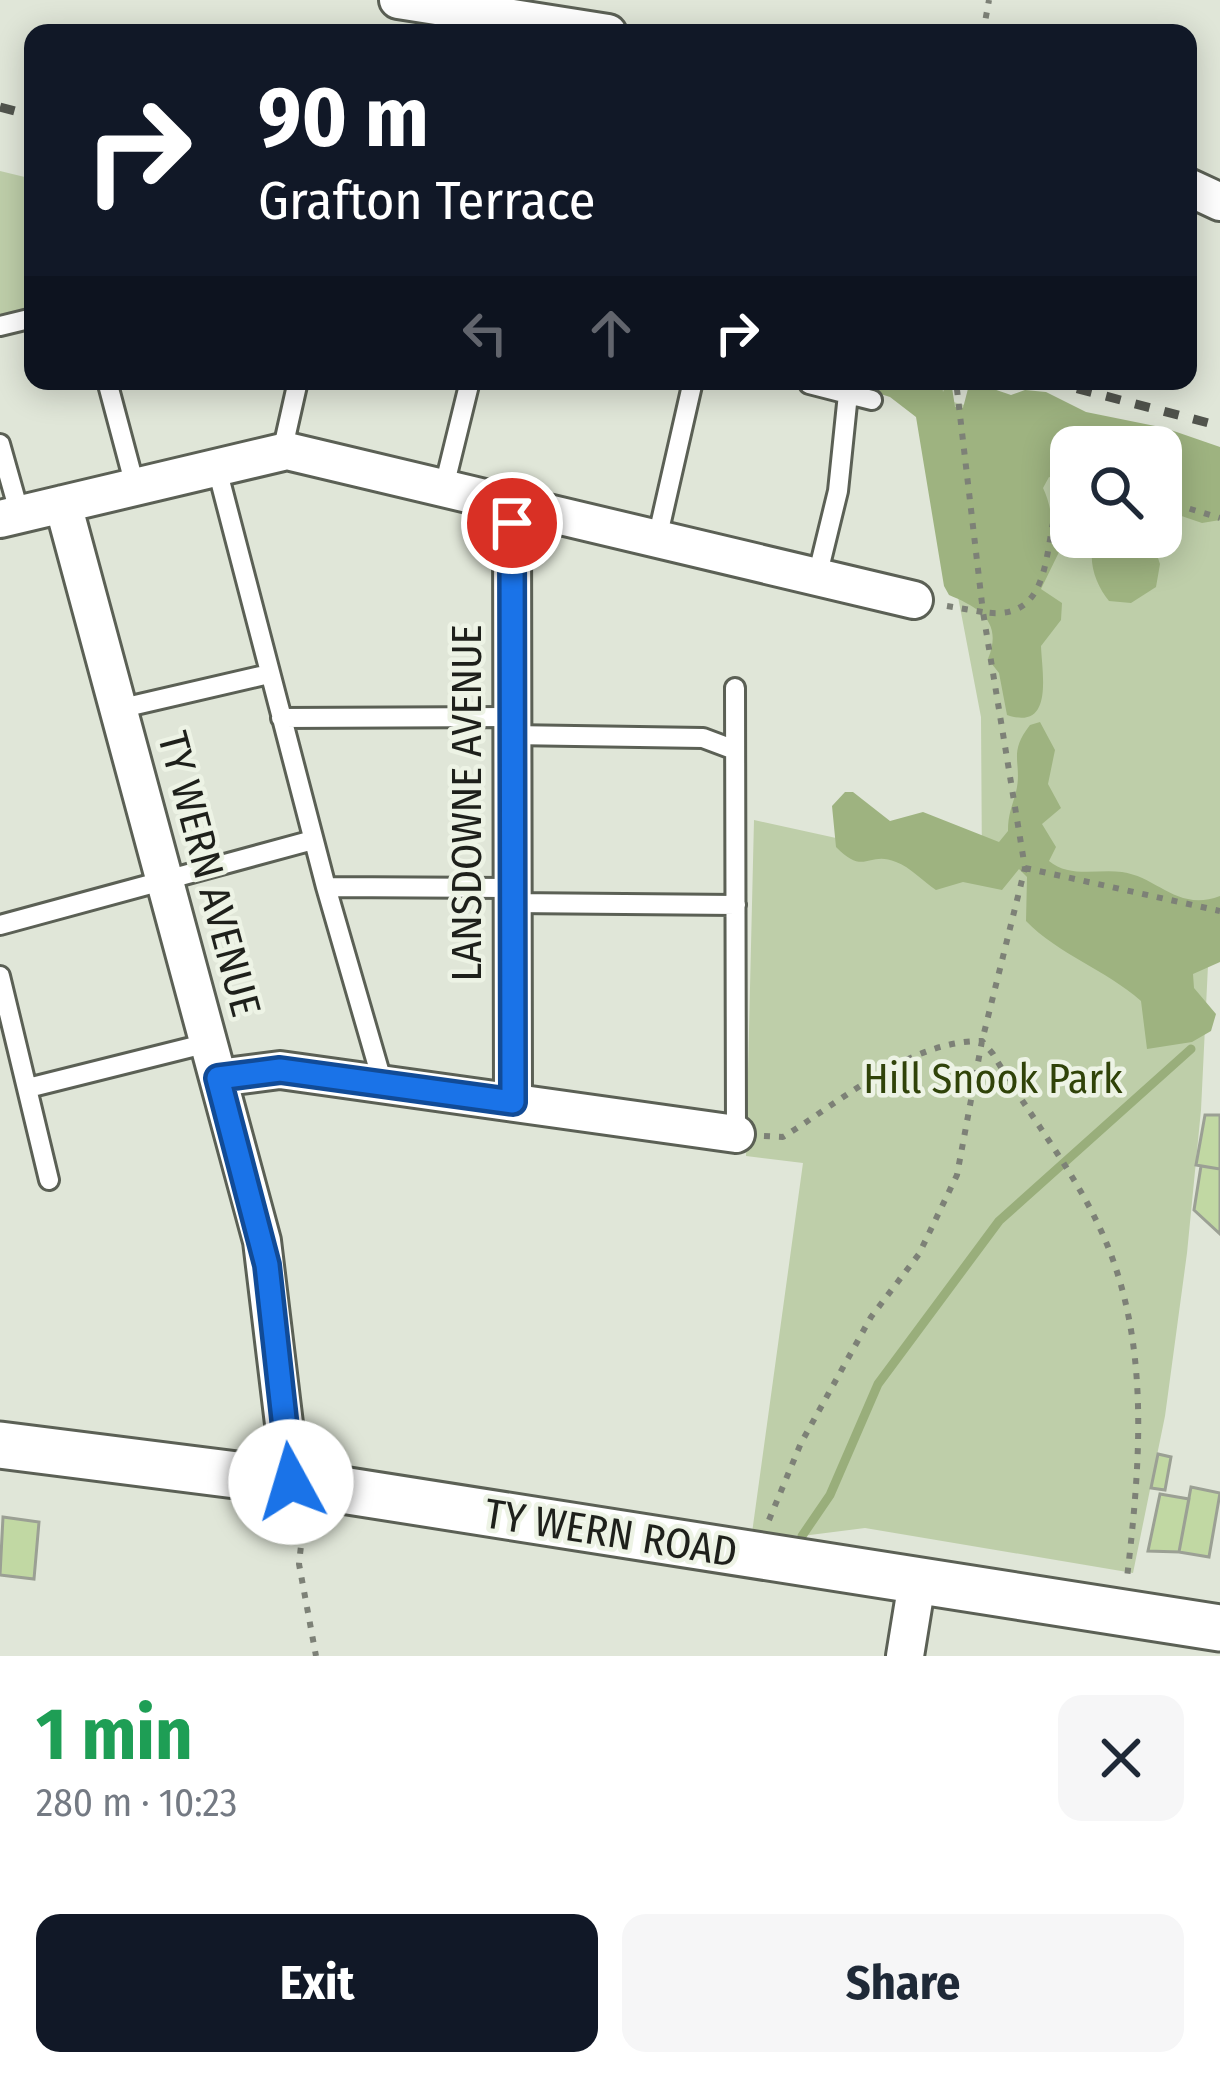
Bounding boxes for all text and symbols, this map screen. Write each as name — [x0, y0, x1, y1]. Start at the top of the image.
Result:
text: 90 m — [258, 67, 429, 168]
icon: right — [60, 72, 216, 228]
text: Grafton Terrace — [258, 169, 595, 233]
icon: left — [452, 300, 518, 366]
icon: ahead — [578, 300, 644, 366]
icon: right — [704, 300, 770, 366]
map controls — [1050, 426, 1182, 558]
button: search — [1050, 426, 1182, 558]
pin — [461, 472, 563, 574]
icon: arrive — [479, 490, 545, 556]
street label: LANSDOWNE AVENUE — [442, 625, 492, 981]
street label: TY WERN AVENUE — [147, 726, 271, 1022]
park label: Hill Snook Park — [863, 1054, 1123, 1104]
position arrow — [228, 1419, 354, 1545]
street label: TY WERN ROAD — [481, 1488, 741, 1578]
text: 1 min — [36, 1692, 193, 1778]
button: close — [1058, 1695, 1184, 1821]
text: 280 m · 10:23 — [36, 1780, 237, 1826]
button: Exit — [36, 1914, 598, 2052]
button: Share — [622, 1914, 1184, 2052]

